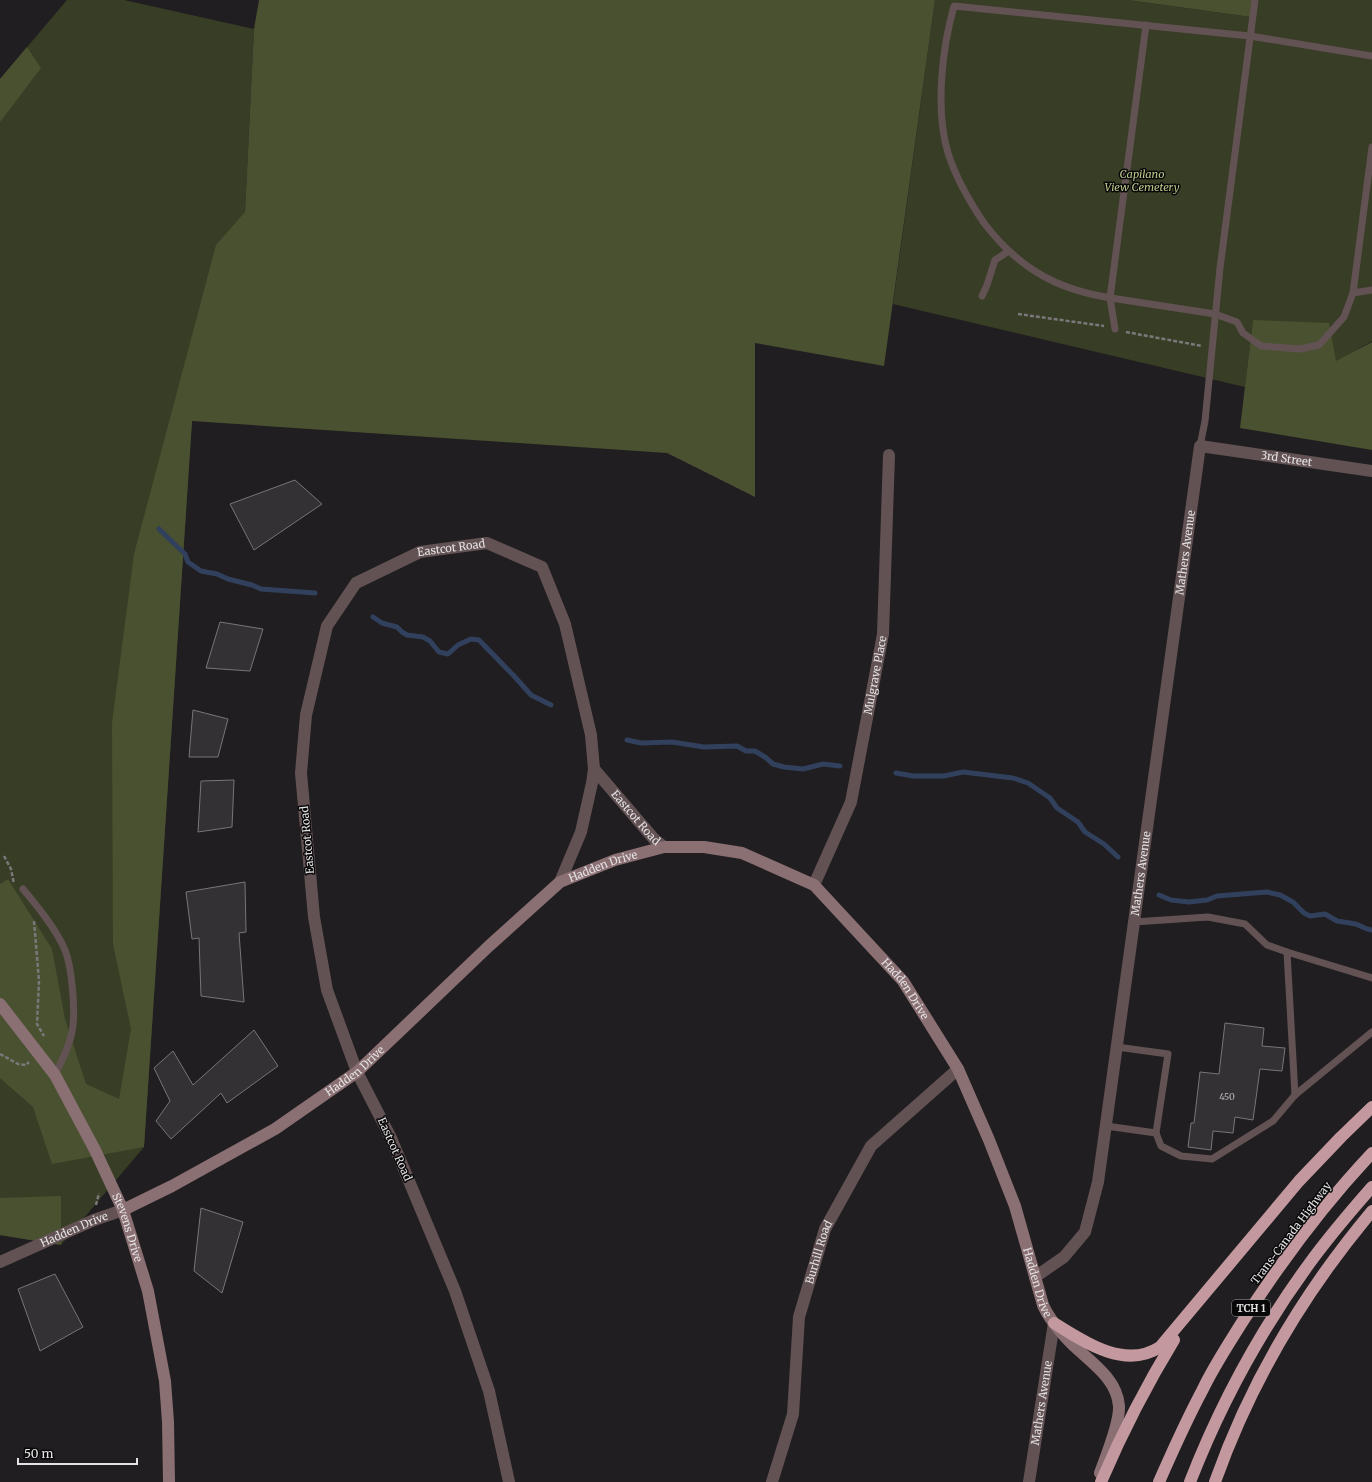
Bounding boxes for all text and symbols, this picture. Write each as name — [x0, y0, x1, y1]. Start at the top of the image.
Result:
park label: Capilano View Cemetery — [1105, 167, 1180, 194]
street label: 3rd Street — [1260, 448, 1314, 469]
street label: Mathers Avenue — [1172, 509, 1198, 596]
street label: Eastcot Road — [416, 536, 486, 559]
street label: Mulgrave Place — [861, 634, 890, 716]
street label: Eastcot Road — [608, 787, 663, 848]
street label: Eastcot Road — [297, 805, 317, 875]
street label: Mathers Avenue — [1128, 830, 1154, 917]
street label: Hadden Drive — [566, 847, 639, 885]
street label: Hadden Drive — [878, 955, 932, 1022]
street label: Hadden Drive — [322, 1043, 387, 1099]
house number: 450 — [1219, 1091, 1235, 1102]
street label: Eastcot Road — [375, 1115, 415, 1183]
street label: Trans-Canada Highway — [1248, 1178, 1335, 1287]
street label: Stevens Drive — [109, 1191, 146, 1264]
street label: Hadden Drive — [38, 1209, 110, 1250]
street label: Burhill Road — [802, 1218, 836, 1286]
street label: Hadden Drive — [1020, 1246, 1055, 1320]
road number: TCH 1 — [1232, 1300, 1270, 1316]
street label: Mathers Avenue — [1028, 1359, 1055, 1446]
scale bar — [18, 1440, 137, 1466]
text: 50 m — [24, 1446, 53, 1461]

